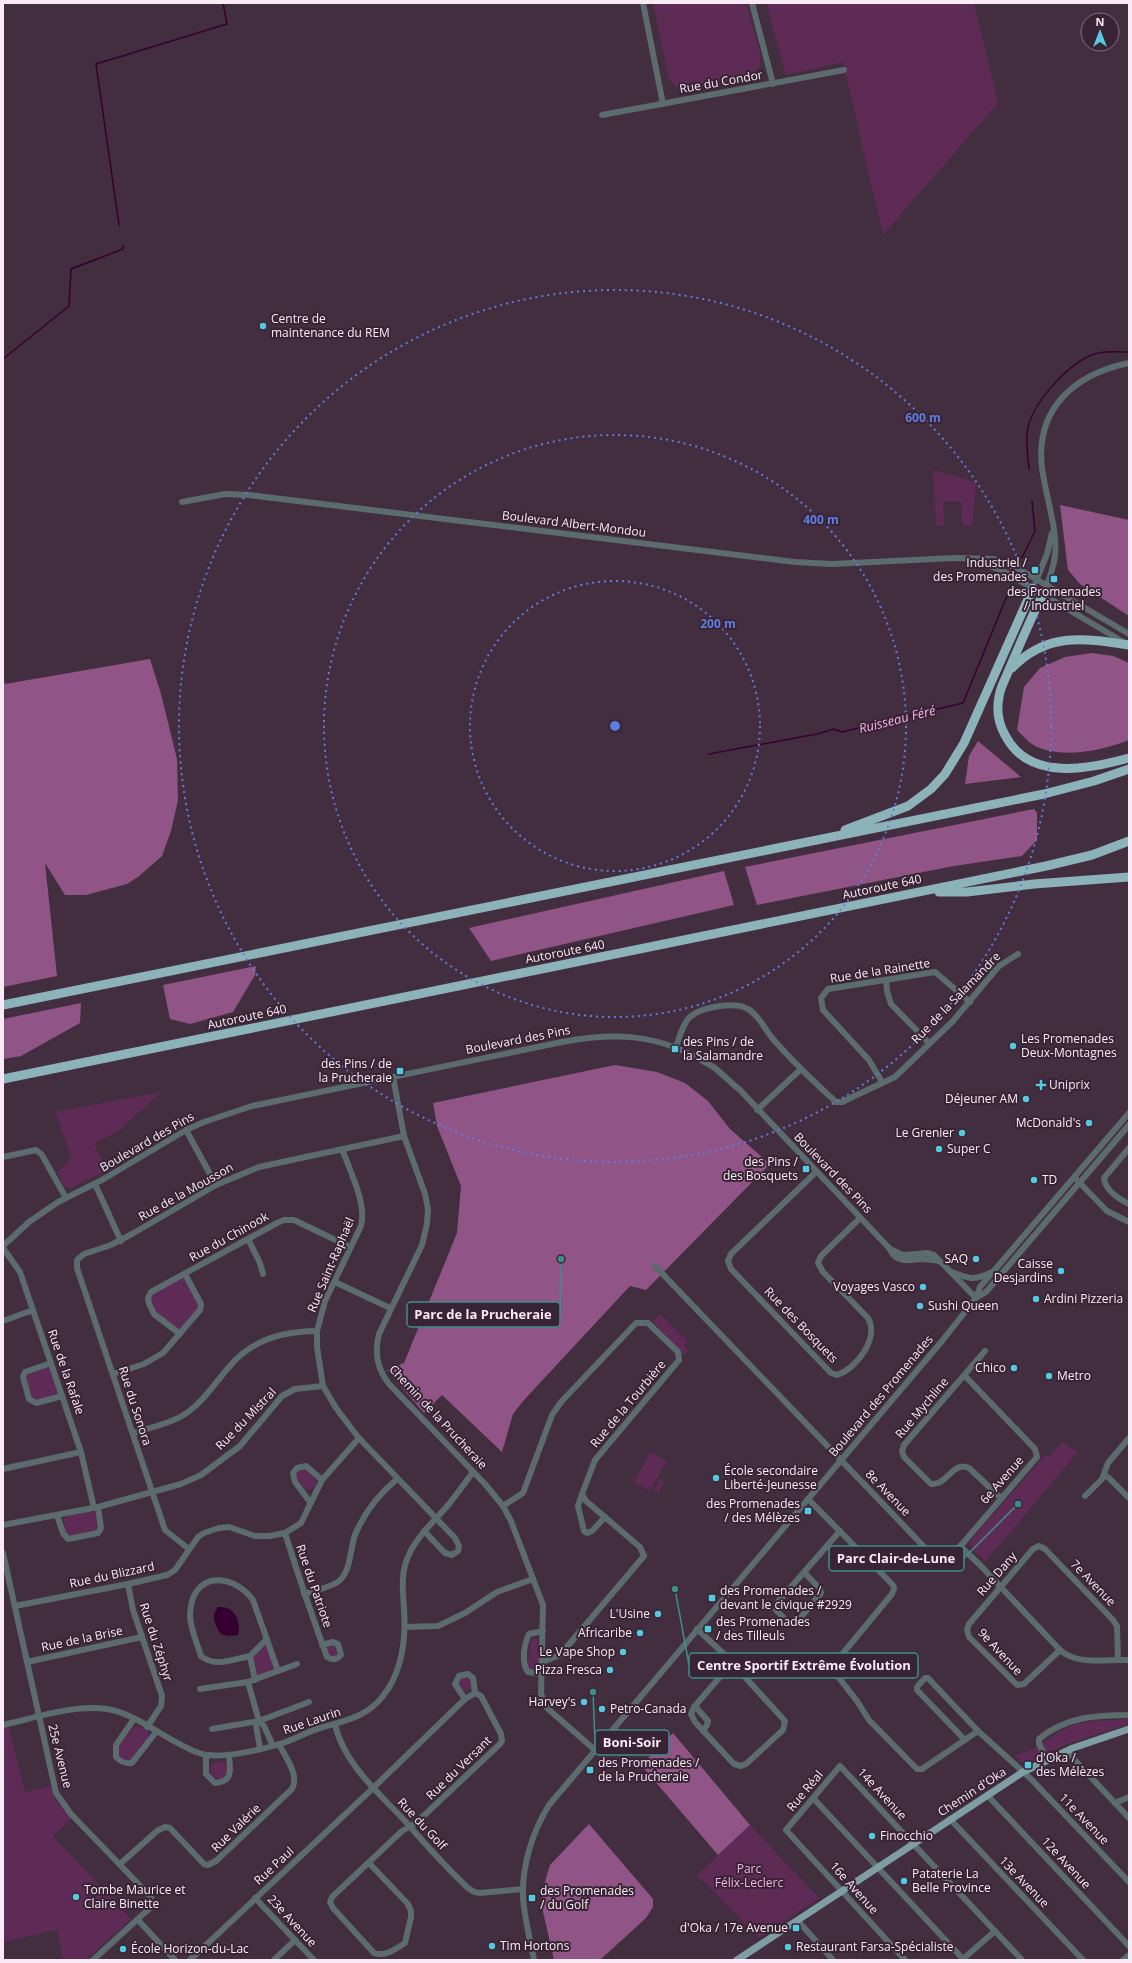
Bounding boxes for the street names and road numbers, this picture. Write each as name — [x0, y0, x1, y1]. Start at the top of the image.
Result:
street label: Rue du Condor — [678, 66, 764, 97]
street label: Boulevard Albert-Mondou — [501, 506, 647, 541]
street label: Autoroute 640 — [841, 870, 923, 903]
street label: Autoroute 640 — [524, 935, 606, 968]
street label: Rue de la Salamandre — [907, 948, 1004, 1047]
street label: Rue de la Rainette — [829, 954, 931, 987]
street label: Autoroute 640 — [206, 1000, 288, 1033]
street label: Boulevard des Pins — [464, 1021, 572, 1058]
street label: Boulevard des Pins — [96, 1107, 197, 1176]
street label: Boulevard des Pins — [790, 1128, 877, 1217]
street label: Rue de la Mousson — [135, 1158, 236, 1225]
street label: Rue du Chinook — [186, 1207, 272, 1265]
street label: Rue Saint-Raphaël — [303, 1215, 358, 1315]
street label: Rue des Bosquets — [761, 1283, 842, 1367]
street label: Rue de la Rafale — [44, 1327, 89, 1417]
street label: Boulevard des Promenades — [825, 1331, 937, 1460]
street label: Rue de la Tourbière — [586, 1356, 669, 1451]
street label: Chemin de la Prucheraie — [385, 1361, 491, 1473]
street label: Rue du Sonora — [115, 1364, 156, 1448]
street label: Rue Mychline — [891, 1373, 952, 1442]
street label: Rue du Mistral — [211, 1384, 280, 1454]
street label: 6e Avenue — [976, 1452, 1027, 1507]
street label: 8e Avenue — [862, 1466, 915, 1520]
street label: Rue du Patriote — [292, 1542, 337, 1630]
street label: Rue Dany — [973, 1547, 1021, 1599]
street label: 7e Avenue — [1067, 1556, 1120, 1610]
street label: Rue du Blizzard — [68, 1557, 156, 1592]
street label: Rue du Zéphyr — [136, 1600, 177, 1683]
street label: Rue de la Brise — [40, 1622, 124, 1655]
street label: 9e Avenue — [974, 1624, 1027, 1679]
street label: Rue Laurin — [281, 1703, 343, 1738]
street label: 25e Avenue — [44, 1722, 77, 1790]
street label: Rue du Versant — [422, 1732, 495, 1803]
street label: Chemin d'Oka — [934, 1763, 1009, 1820]
street label: 14e Avenue — [854, 1764, 911, 1824]
street label: Rue Réal — [783, 1767, 827, 1815]
street label: 11e Avenue — [1056, 1789, 1113, 1848]
street label: Rue du Golf — [394, 1794, 452, 1854]
street label: Rue Valérie — [207, 1800, 264, 1856]
street label: 12e Avenue — [1038, 1833, 1095, 1893]
street label: Rue Paul — [250, 1843, 297, 1889]
street label: 13e Avenue — [996, 1852, 1053, 1911]
street label: 16e Avenue — [826, 1858, 883, 1918]
street label: 23e Avenue — [264, 1891, 321, 1951]

